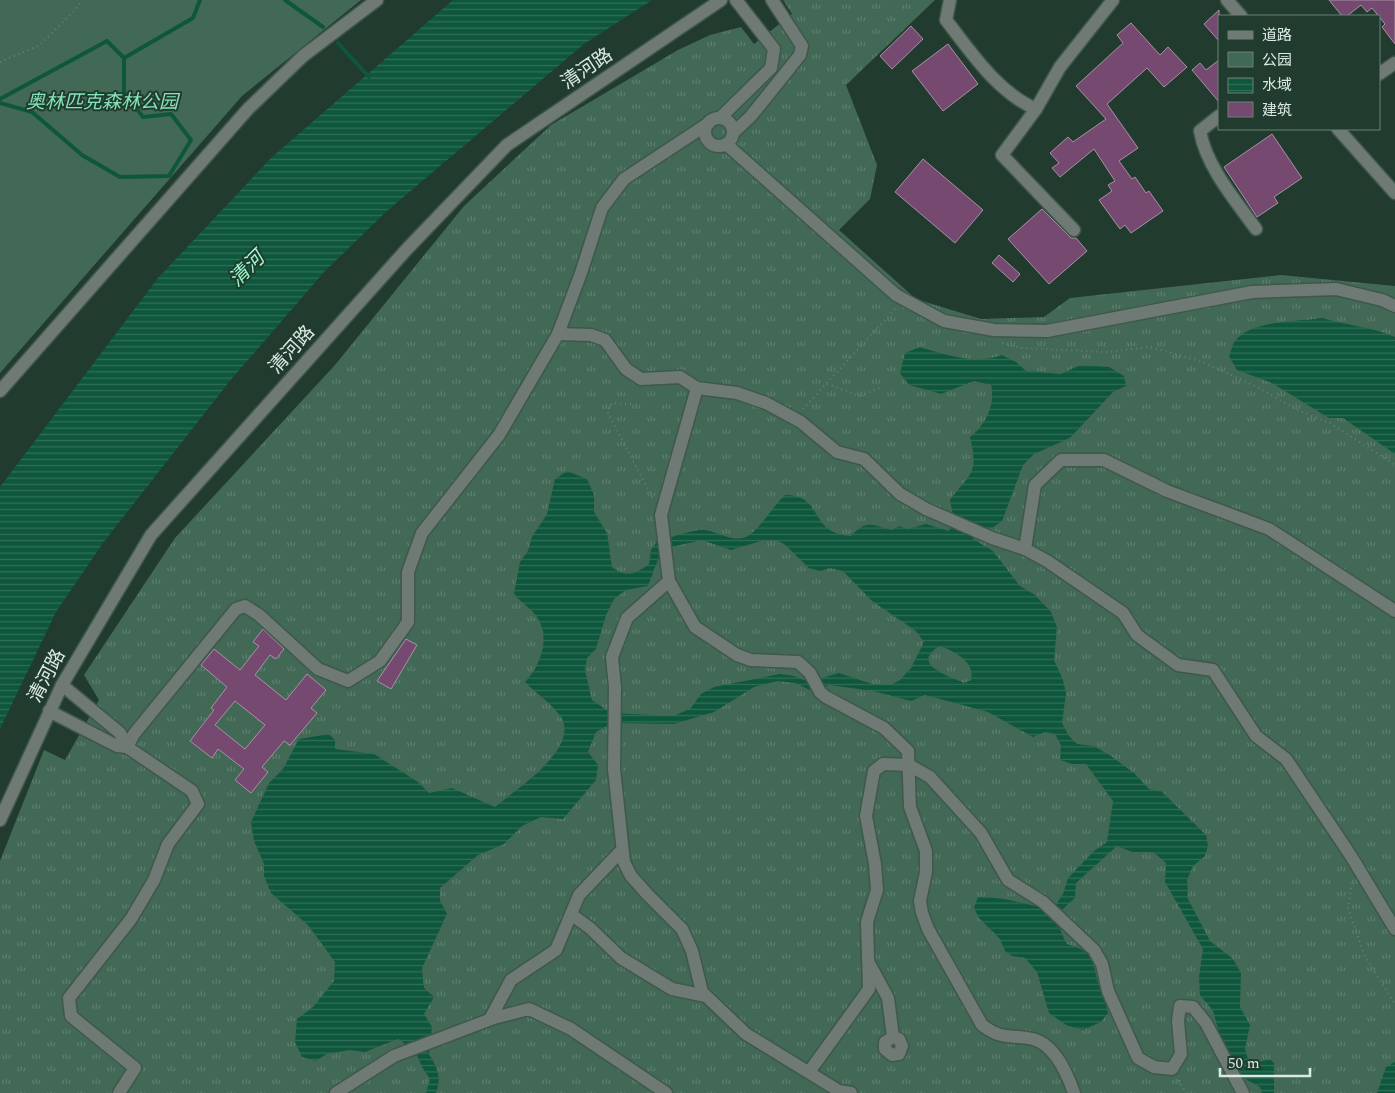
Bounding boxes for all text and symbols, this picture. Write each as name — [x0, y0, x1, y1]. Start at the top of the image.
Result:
legend — [1218, 15, 1380, 130]
text: 道路 — [1262, 24, 1292, 47]
street label: 清河路 — [555, 41, 619, 97]
text: 公园 — [1262, 49, 1292, 72]
text: 水域 — [1262, 74, 1292, 97]
park label: 奥林匹克森林公园 — [26, 88, 181, 117]
text: 建筑 — [1262, 99, 1292, 122]
water label: 清河 — [222, 241, 275, 294]
street label: 清河路 — [262, 319, 322, 381]
street label: 清河路 — [21, 644, 73, 708]
scale bar — [1220, 1046, 1310, 1078]
text: 50 m — [1228, 1052, 1260, 1075]

